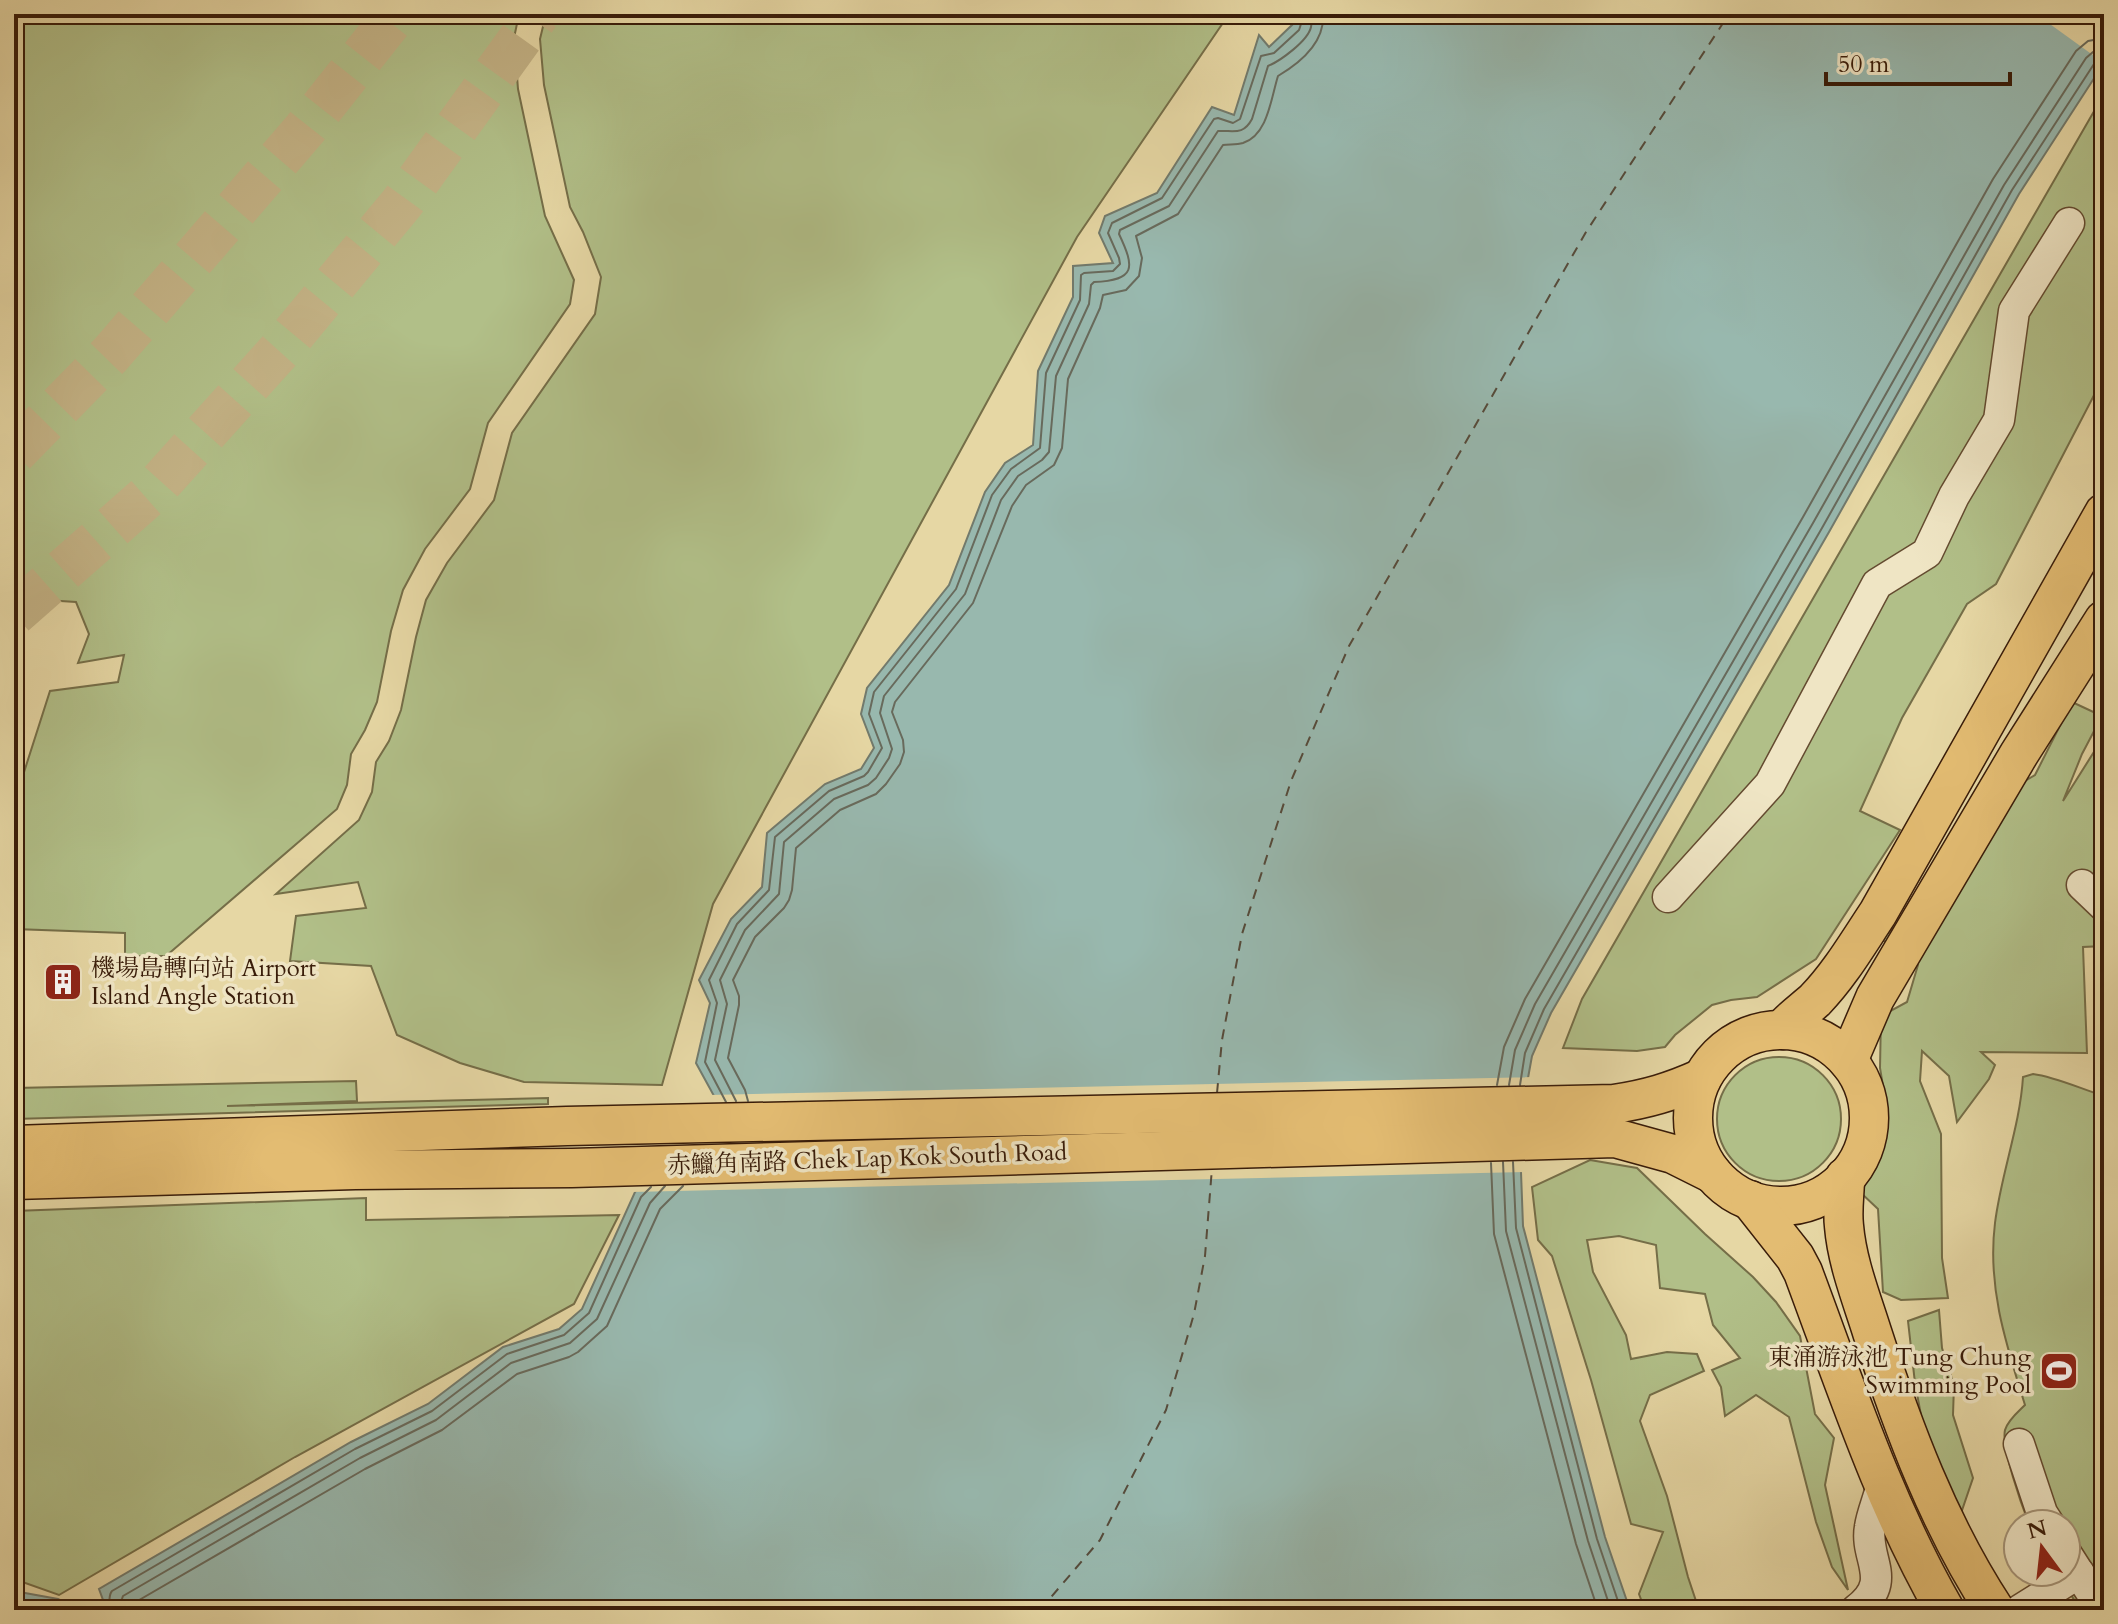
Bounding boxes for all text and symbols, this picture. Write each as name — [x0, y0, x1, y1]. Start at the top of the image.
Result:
scale bar — [1826, 36, 2010, 86]
text: 50 m — [1838, 48, 1890, 81]
place label: 機場島轉向站 Airport Island Angle Station — [91, 952, 317, 1013]
building icon: 機場島轉向站 Airport Island Angle Station — [42, 961, 84, 1003]
street label: 赤鱲角南路 Chek Lap Kok South Road — [666, 1136, 1068, 1182]
place label: 東涌游泳池 Tung Chung Swimming Pool — [1768, 1341, 2032, 1402]
sports icon: 東涌游泳池 Tung Chung Swimming Pool — [2038, 1350, 2080, 1392]
north arrow — [2002, 1508, 2082, 1588]
text: N — [2024, 1513, 2050, 1547]

